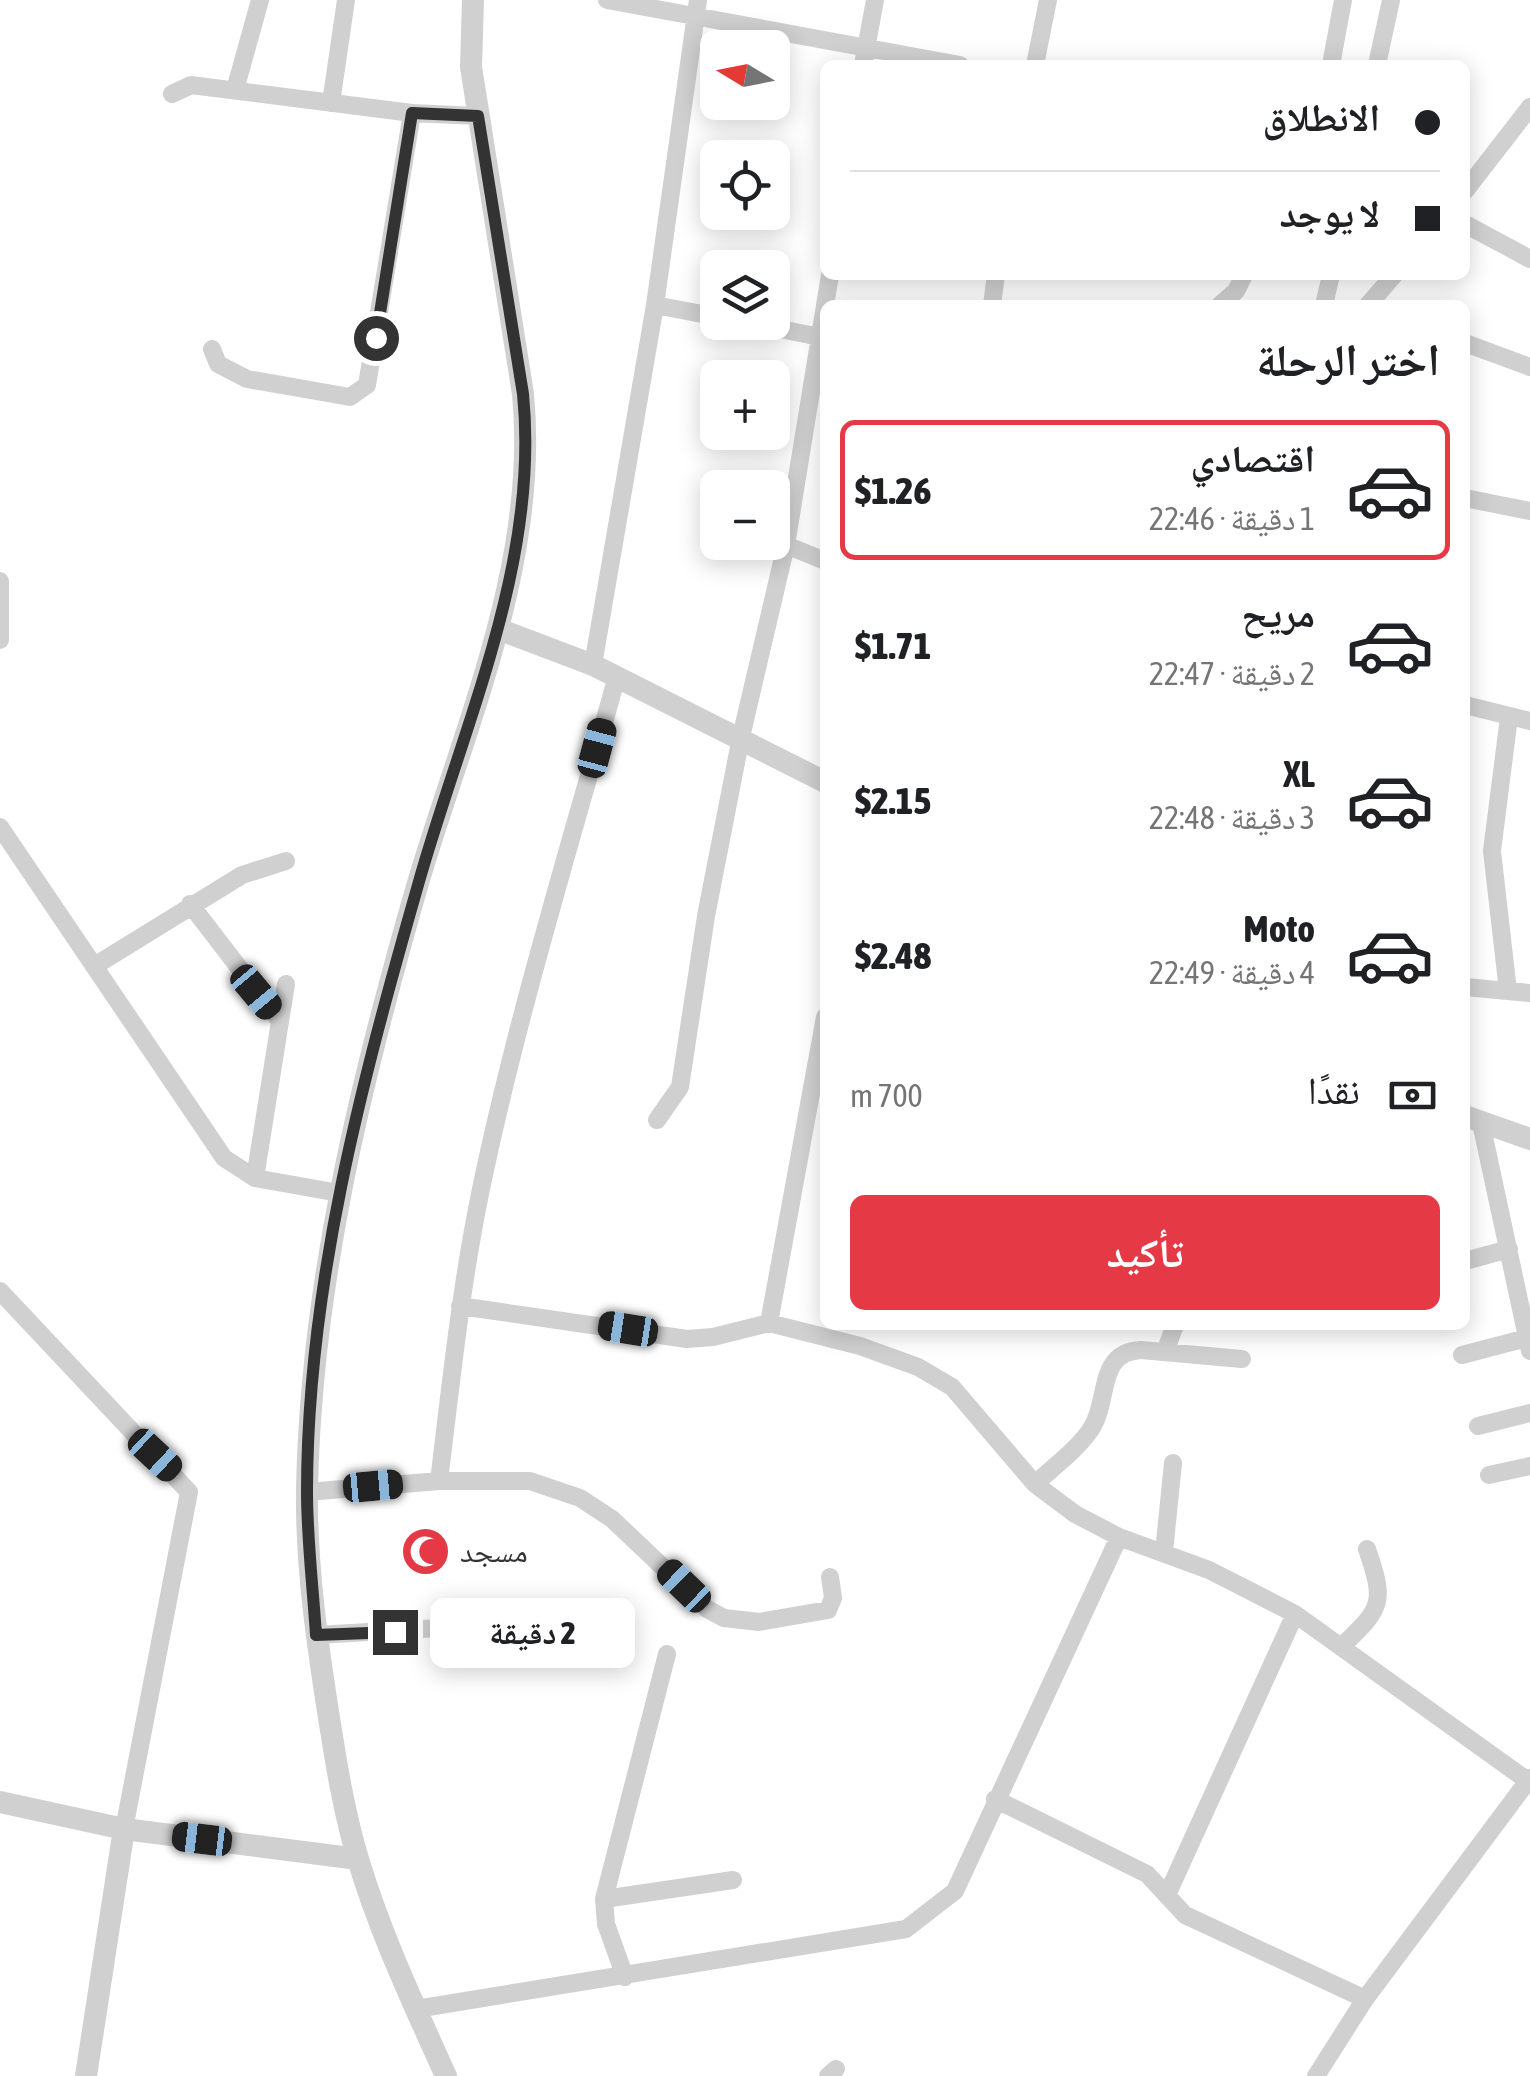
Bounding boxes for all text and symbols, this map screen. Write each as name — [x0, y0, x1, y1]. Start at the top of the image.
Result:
north arrow — [700, 30, 790, 120]
map controls — [700, 30, 790, 560]
text: الانطلاق — [1262, 96, 1380, 139]
button: locate — [700, 140, 790, 230]
text: لا يوجد — [1279, 192, 1380, 235]
button: layers — [700, 250, 790, 340]
route start — [354, 316, 399, 361]
text: اختر الرحلة — [1256, 334, 1440, 386]
button: + — [700, 360, 790, 450]
text: اقتصادي — [1191, 437, 1315, 480]
icon: car — [1345, 445, 1435, 535]
text: $1.26 — [855, 469, 931, 512]
button: − — [700, 470, 790, 560]
text: 1 دقيقة · 22:46 — [1149, 500, 1315, 537]
text: مريح — [1241, 592, 1315, 635]
icon: car — [1345, 600, 1435, 690]
text: $1.71 — [855, 624, 931, 667]
text: 2 دقيقة · 22:47 — [1149, 655, 1315, 692]
car — [575, 715, 619, 781]
text: XL — [1283, 752, 1315, 795]
icon: car — [1345, 755, 1435, 845]
text: $2.15 — [855, 779, 931, 822]
text: 3 دقيقة · 22:48 — [1149, 799, 1315, 836]
text: Moto — [1243, 907, 1315, 950]
icon: car — [1345, 910, 1435, 1000]
text: $2.48 — [855, 934, 931, 977]
text: 4 دقيقة · 22:49 — [1149, 954, 1315, 991]
car — [225, 959, 287, 1025]
icon: cash — [1385, 1068, 1440, 1123]
text: نقدًا — [1308, 1069, 1360, 1112]
text: 700 m — [850, 1077, 923, 1114]
button: تأكيد — [850, 1195, 1440, 1310]
car — [596, 1309, 660, 1349]
car — [123, 1424, 187, 1486]
car — [342, 1468, 404, 1504]
mosque icon: مسجد — [399, 1525, 451, 1577]
place label: مسجد — [460, 1534, 528, 1568]
car — [652, 1554, 716, 1618]
callout: 2 دقيقة — [430, 1597, 635, 1667]
route end — [373, 1610, 418, 1655]
text: 2 دقيقة — [489, 1614, 576, 1651]
car — [170, 1820, 234, 1858]

